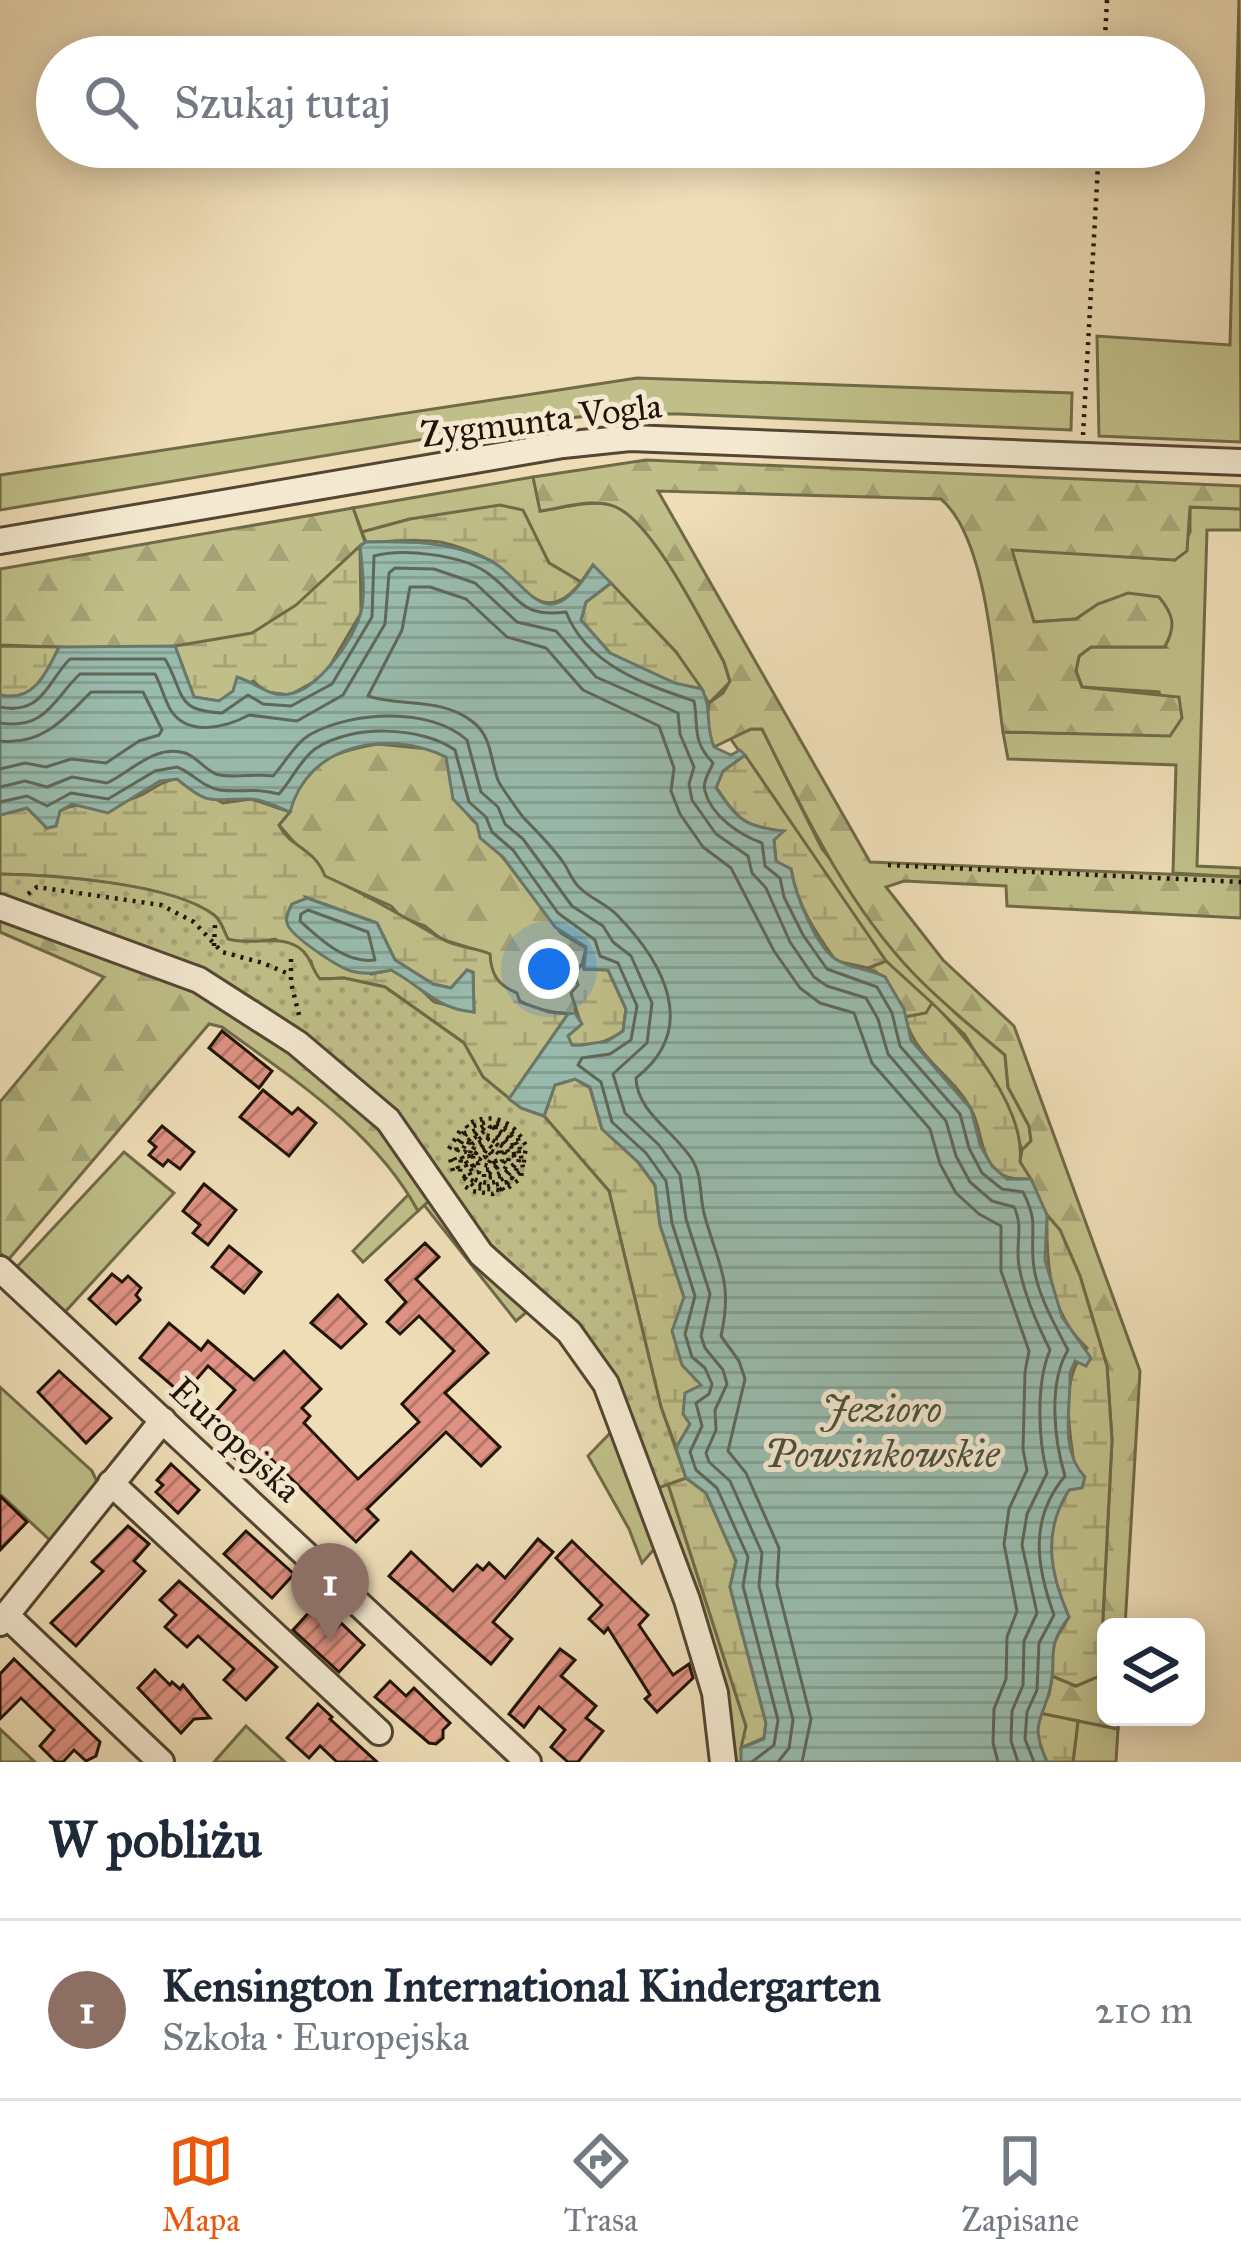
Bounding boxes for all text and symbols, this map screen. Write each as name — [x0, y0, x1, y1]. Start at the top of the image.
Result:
search box — [36, 36, 1205, 168]
icon: search — [78, 69, 144, 135]
text: Szukaj tutaj — [174, 75, 391, 130]
street label: Zygmunta Vogla — [418, 383, 665, 457]
your location — [519, 939, 579, 999]
street label: Europejska — [161, 1368, 311, 1512]
water label: Jezioro Powsinkowskie — [765, 1385, 1001, 1478]
pin: 1 — [291, 1543, 369, 1642]
map controls — [1097, 1618, 1205, 1726]
button: layers — [1097, 1618, 1205, 1726]
text: W pobliżu — [48, 1809, 262, 1871]
text: Kensington International Kindergarten — [162, 1958, 881, 2013]
text: 1 — [79, 1986, 95, 2034]
text: 210 m — [1095, 1986, 1193, 2034]
text: Szkoła · Europejska — [162, 2013, 469, 2061]
tab: Mapa — [162, 2128, 240, 2240]
tab: Trasa — [564, 2128, 638, 2240]
tab: Zapisane — [961, 2128, 1079, 2240]

